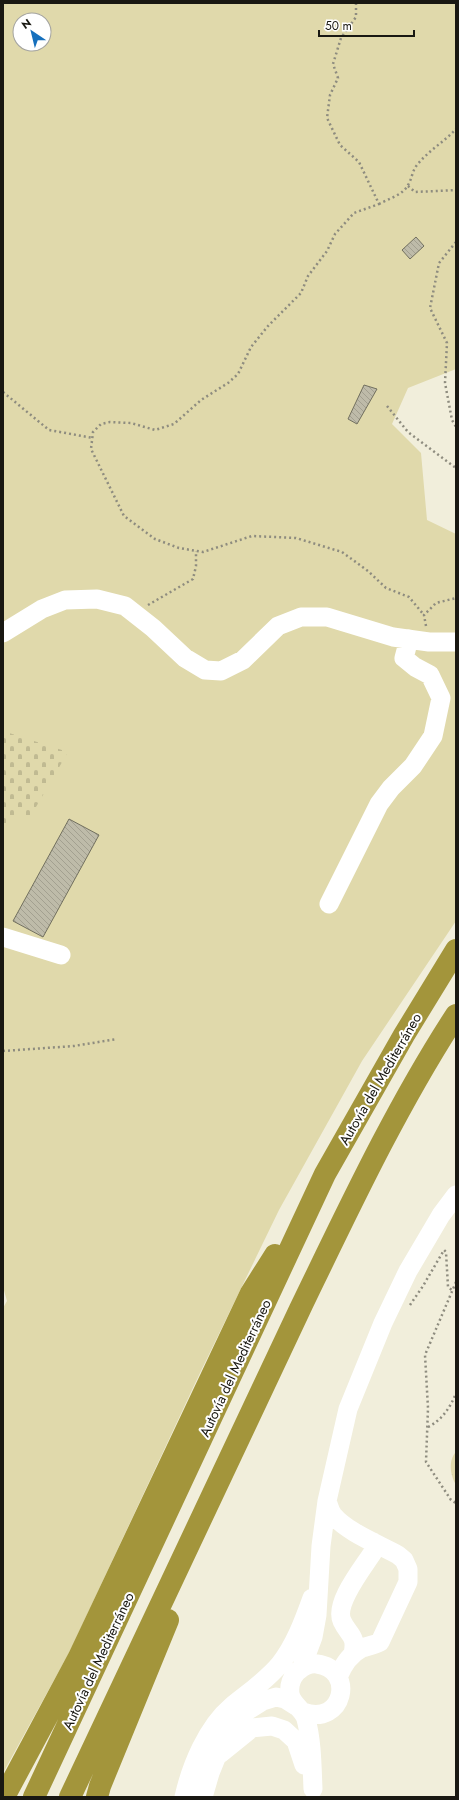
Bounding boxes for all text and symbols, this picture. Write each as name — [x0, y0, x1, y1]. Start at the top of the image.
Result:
north arrow — [12, 12, 52, 52]
scale bar — [319, 12, 414, 38]
text: N — [18, 15, 34, 33]
text: 50 m — [325, 17, 352, 35]
street label: Autovía del Mediterráneo — [334, 1009, 426, 1149]
street label: Autovía del Mediterráneo — [194, 1296, 276, 1440]
street label: Autovía del Mediterráneo — [57, 1589, 139, 1733]

